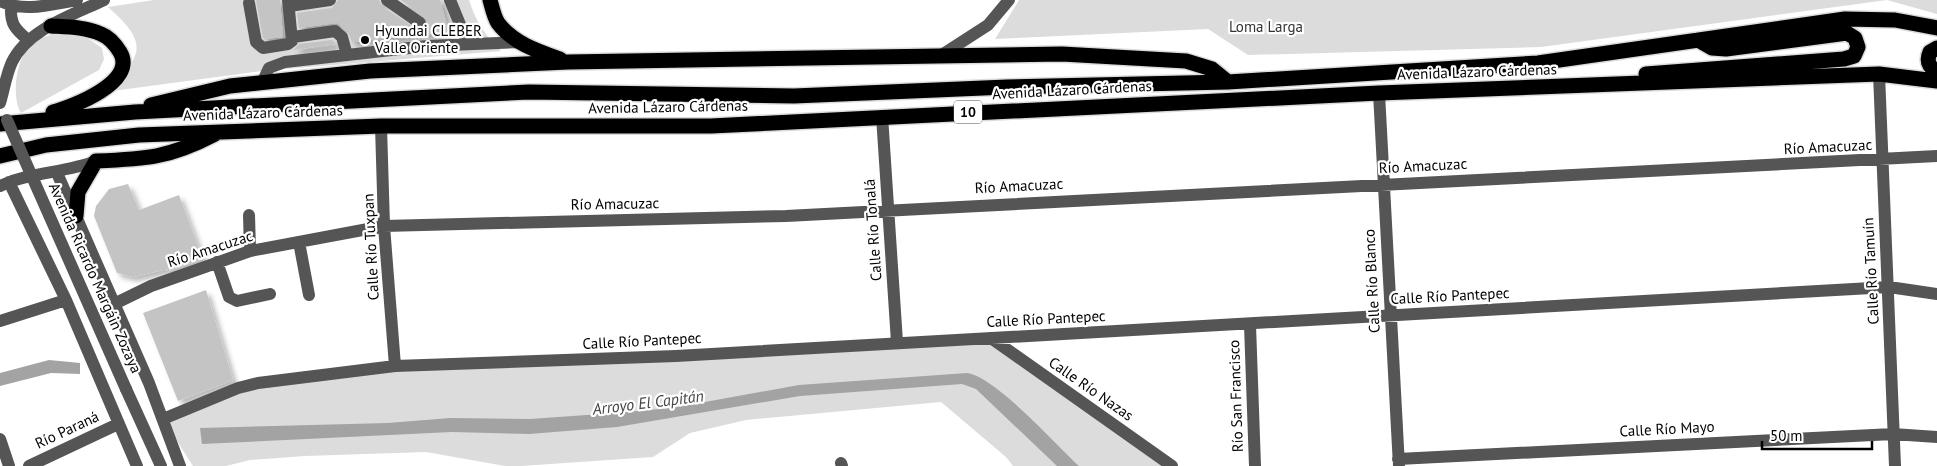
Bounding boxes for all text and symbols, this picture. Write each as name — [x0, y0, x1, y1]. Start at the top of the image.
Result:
park label: Loma Larga — [1229, 17, 1303, 36]
place label: Hyundai CLEBER Valle Oriente — [374, 21, 482, 57]
marker: Hyundai CLEBER Valle Oriente — [359, 34, 371, 46]
street label: Avenida Lázaro Cárdenas — [1397, 59, 1557, 84]
street label: Avenida Lázaro Cárdenas — [992, 76, 1152, 103]
street label: Avenida Lázaro Cárdenas — [588, 96, 748, 117]
street label: Avenida Lázaro Cárdenas — [183, 100, 343, 125]
road number: 10 — [954, 100, 982, 124]
street label: Río Amacuzac — [1783, 135, 1873, 158]
street label: Río Amacuzac — [1378, 154, 1468, 177]
street label: Río Amacuzac — [974, 174, 1064, 197]
street label: Calle Río Tonalá — [859, 178, 886, 282]
street label: Avenida Ricardo Margáin Zozaya — [45, 180, 146, 376]
street label: Calle Río Tuxpan — [358, 193, 383, 301]
street label: Río Amacuzac — [571, 193, 660, 214]
street label: Calle Río Tamuín — [1858, 217, 1883, 325]
street label: Río Amacuzac — [165, 226, 255, 271]
street label: Calle Río Blanco — [1359, 228, 1384, 334]
street label: Calle Río Pantepec — [1390, 283, 1510, 308]
street label: Calle Río Pantepec — [986, 306, 1106, 331]
street label: Calle Río Pantepec — [582, 328, 702, 353]
street label: Río San Francisco — [1224, 339, 1247, 453]
street label: Calle Río Nazas — [1045, 352, 1137, 425]
water label: Arroyo El Capitán — [590, 385, 705, 419]
street label: Río Paraná — [32, 406, 102, 453]
street label: Calle Río Mayo — [1619, 417, 1715, 440]
scale bar — [1762, 418, 1872, 450]
text: 50 m — [1770, 426, 1803, 445]

